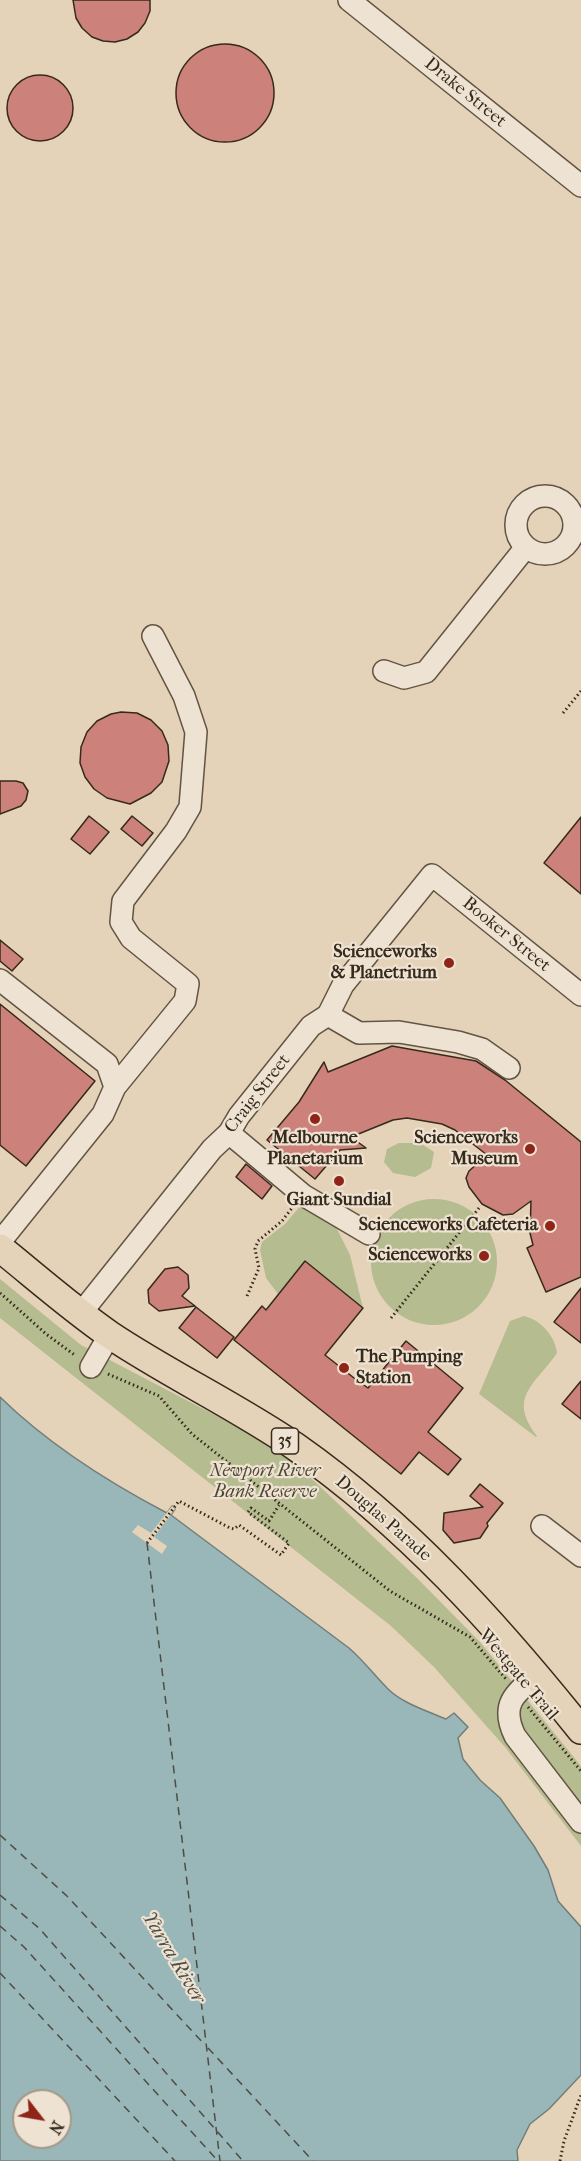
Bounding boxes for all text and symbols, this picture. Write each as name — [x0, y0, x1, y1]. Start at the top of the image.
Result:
street label: Drake Street — [420, 53, 510, 133]
street label: Booker Street — [458, 893, 554, 977]
place label: Scienceworks & Planetrium — [331, 942, 437, 984]
marker: Scienceworks & Planetrium — [442, 956, 456, 970]
street label: Craig Street — [220, 1050, 296, 1138]
marker: Melbourne Planetarium — [308, 1112, 322, 1126]
place label: Melbourne Planetarium — [267, 1128, 363, 1170]
place label: Scienceworks Museum — [414, 1128, 518, 1170]
marker: Scienceworks Museum — [523, 1142, 537, 1156]
marker: Giant Sundial — [332, 1174, 346, 1188]
place label: Giant Sundial — [286, 1190, 392, 1212]
place label: Scienceworks Cafeteria — [359, 1215, 538, 1237]
marker: Scienceworks Cafeteria — [543, 1219, 557, 1233]
place label: Scienceworks — [368, 1245, 472, 1267]
marker: Scienceworks — [477, 1249, 491, 1263]
place label: The Pumping Station — [356, 1347, 462, 1390]
marker: The Pumping Station — [337, 1361, 351, 1375]
road number: 35 — [272, 1428, 298, 1454]
park label: Newport River Bank Reserve — [210, 1461, 320, 1504]
street label: Douglas Parade — [331, 1471, 435, 1567]
street label: Westgate Trail — [473, 1625, 563, 1725]
water label: Yarra River — [136, 1908, 210, 2008]
north arrow — [12, 2089, 72, 2149]
text: N — [45, 2117, 67, 2138]

